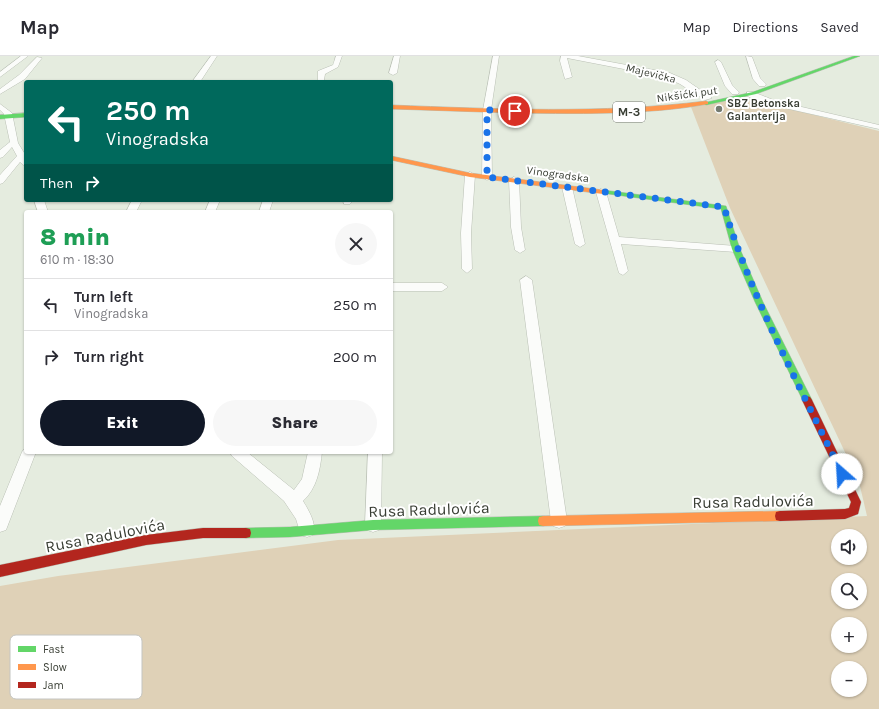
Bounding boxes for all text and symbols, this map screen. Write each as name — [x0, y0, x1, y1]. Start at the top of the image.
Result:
text: Map — [20, 17, 59, 39]
text: Map — [683, 19, 711, 36]
text: Directions — [733, 19, 798, 36]
text: Saved — [820, 19, 859, 36]
street label: Majevička — [624, 61, 677, 86]
street label: Nikšićki put — [656, 84, 718, 105]
text: 250 m — [106, 94, 191, 127]
pin — [498, 94, 532, 128]
icon: left — [40, 96, 92, 148]
place label: SBZ Betonska Galanterija — [727, 97, 800, 123]
icon: arrive — [504, 100, 526, 122]
road number: M-3 — [613, 102, 645, 122]
marker: SBZ Betonska Galanterija — [714, 104, 724, 114]
text: Vinogradska — [106, 128, 209, 150]
street label: Vinogradska — [526, 164, 590, 185]
icon: right — [81, 172, 103, 194]
text: Then — [40, 174, 73, 192]
text: 8 min — [40, 223, 110, 251]
button: close — [335, 223, 377, 265]
text: 610 m · 18:30 — [40, 252, 114, 267]
text: Turn left — [74, 288, 133, 306]
icon: left — [40, 294, 62, 316]
text: 250 m — [333, 296, 377, 314]
text: Vinogradska — [74, 306, 148, 321]
icon: right — [40, 346, 62, 368]
text: Turn right — [74, 348, 144, 366]
text: 200 m — [333, 348, 377, 366]
button: Exit — [40, 400, 205, 446]
button: Share — [213, 400, 377, 446]
position arrow — [821, 453, 863, 495]
street label: Rusa Radulovića — [692, 491, 814, 512]
street label: Rusa Radulovića — [368, 498, 490, 521]
street label: Rusa Radulovića — [44, 515, 166, 556]
map controls — [831, 529, 867, 697]
button: sound — [831, 529, 867, 565]
button: search — [831, 573, 867, 609]
button: + — [831, 617, 867, 653]
legend — [10, 635, 142, 699]
text: Fast — [43, 643, 64, 656]
text: Slow — [43, 661, 67, 674]
button: − — [831, 661, 867, 697]
text: Jam — [43, 679, 64, 692]

